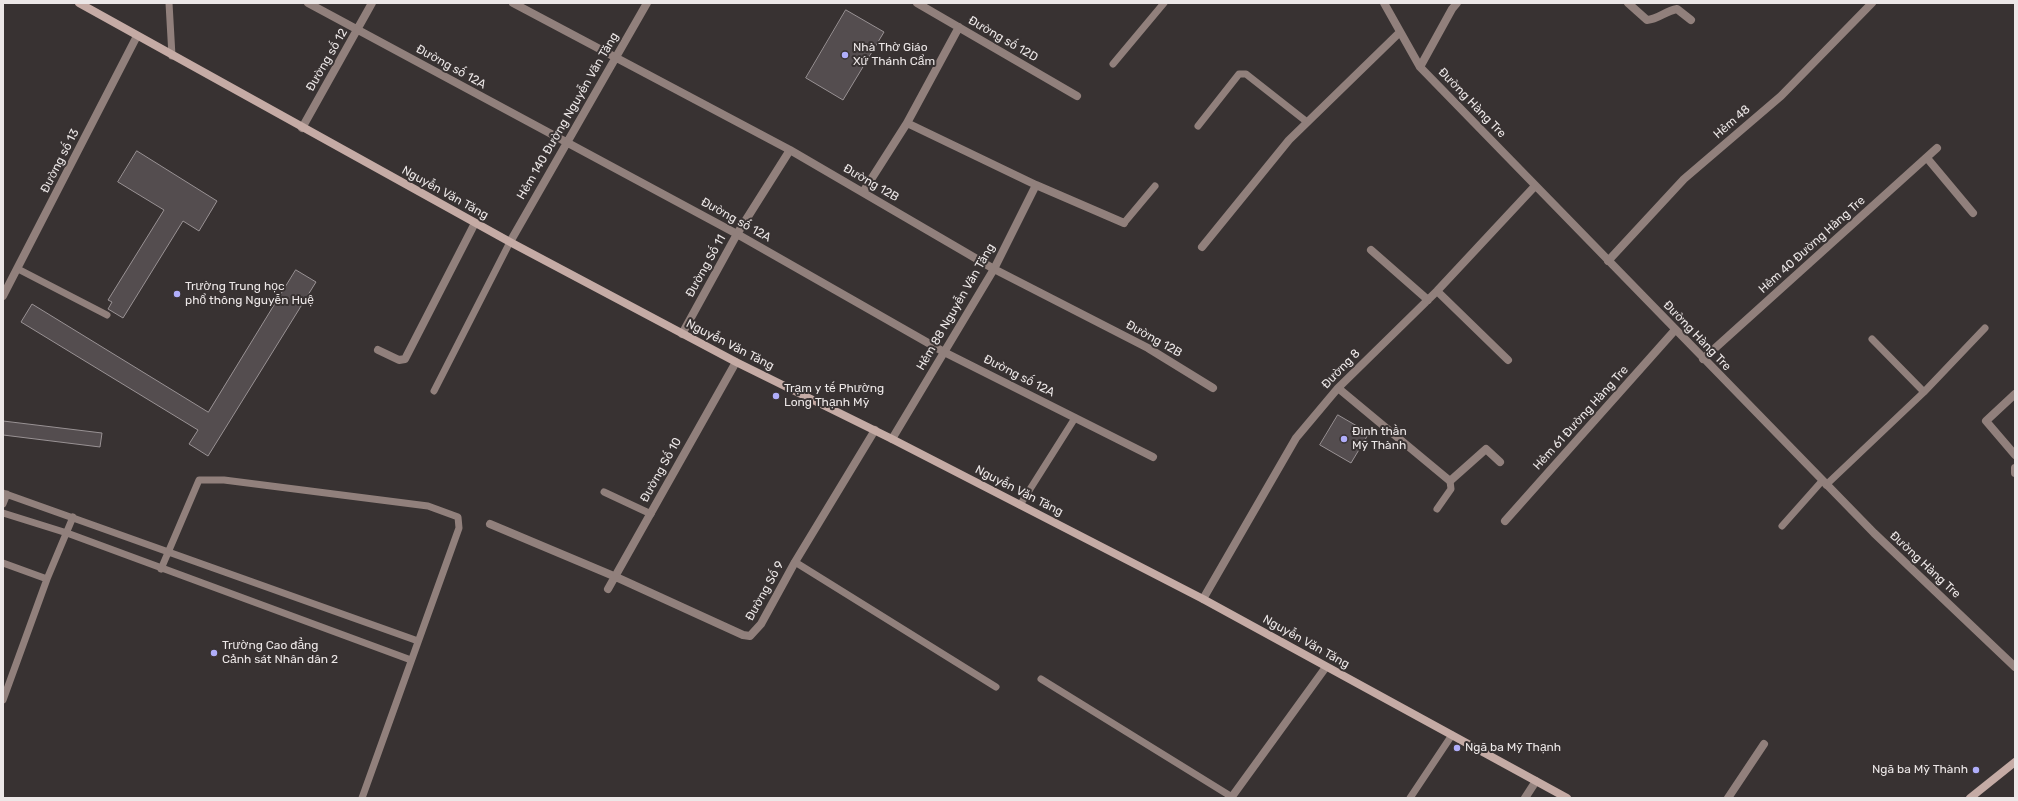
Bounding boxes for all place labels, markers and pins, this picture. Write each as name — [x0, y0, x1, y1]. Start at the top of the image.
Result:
place label: Nhà Thờ Giáo Xứ Thánh Cẩm — [853, 41, 935, 69]
marker: Nhà Thờ Giáo Xứ Thánh Cẩm — [840, 50, 850, 60]
place label: Trường Trung học phổ thông Nguyễn Huệ — [185, 280, 314, 308]
marker: Trường Trung học phổ thông Nguyễn Huệ — [172, 289, 182, 299]
place label: Trạm y tế Phường Long Thạnh Mỹ — [784, 382, 884, 410]
marker: Trạm y tế Phường Long Thạnh Mỹ — [771, 391, 781, 401]
place label: Đình thần Mỹ Thành — [1352, 425, 1407, 453]
marker: Đình thần Mỹ Thành — [1339, 434, 1349, 444]
place label: Trường Cao đẳng Cảnh sát Nhân dân 2 — [222, 639, 338, 667]
marker: Trường Cao đẳng Cảnh sát Nhân dân 2 — [209, 648, 219, 658]
place label: Ngã ba Mỹ Thạnh — [1465, 741, 1561, 755]
marker: Ngã ba Mỹ Thạnh — [1452, 743, 1462, 753]
place label: Ngã ba Mỹ Thành — [1872, 763, 1968, 777]
marker: Ngã ba Mỹ Thành — [1971, 765, 1981, 775]

